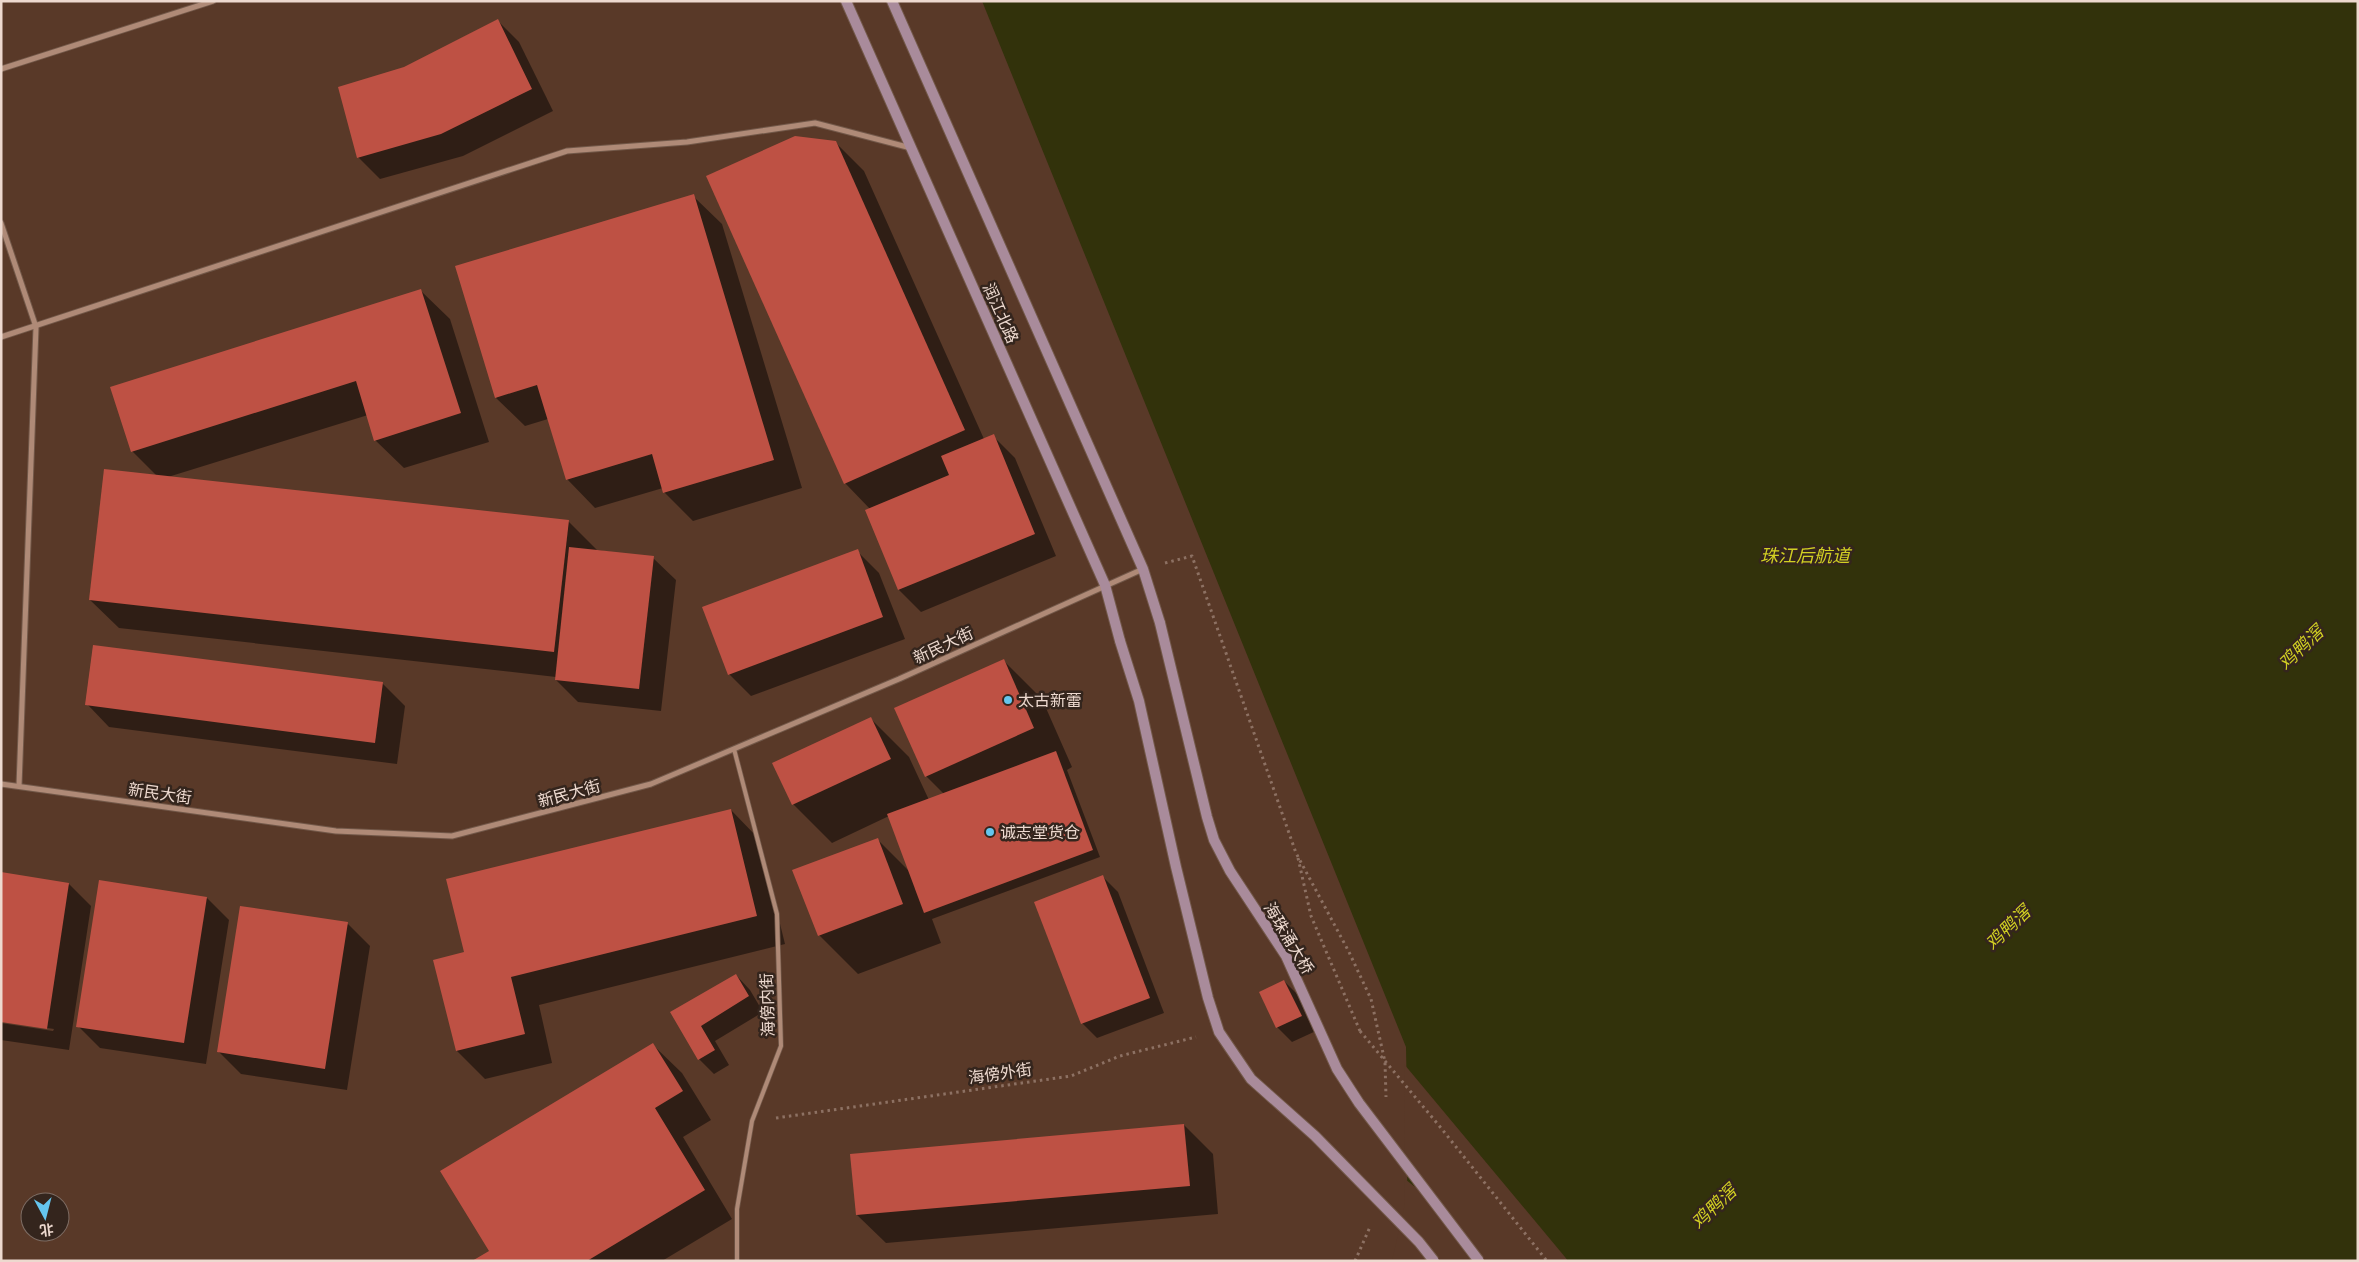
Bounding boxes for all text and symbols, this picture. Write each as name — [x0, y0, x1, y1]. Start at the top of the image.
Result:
street label: 润江北路 — [980, 280, 1023, 346]
water label: 珠江后航道 — [1760, 544, 1853, 566]
water label: 鸡鸭滘 — [2273, 619, 2330, 674]
street label: 新民大街 — [910, 622, 976, 667]
place label: 太古新蕾 — [1018, 690, 1082, 709]
marker: 太古新蕾 — [1002, 694, 1014, 706]
street label: 新民大街 — [535, 775, 602, 810]
street label: 新民大街 — [127, 779, 193, 806]
place label: 诚志堂货仓 — [1000, 822, 1080, 841]
marker: 诚志堂货仓 — [984, 826, 996, 838]
street label: 海珠涌大桥 — [1261, 899, 1318, 977]
water label: 鸡鸭滘 — [1980, 899, 2037, 954]
street label: 海傍内街 — [756, 973, 777, 1037]
street label: 海傍外街 — [967, 1059, 1033, 1086]
water label: 鸡鸭滘 — [1686, 1178, 1743, 1233]
north arrow — [20, 1192, 70, 1242]
text: 北 — [39, 1221, 55, 1240]

